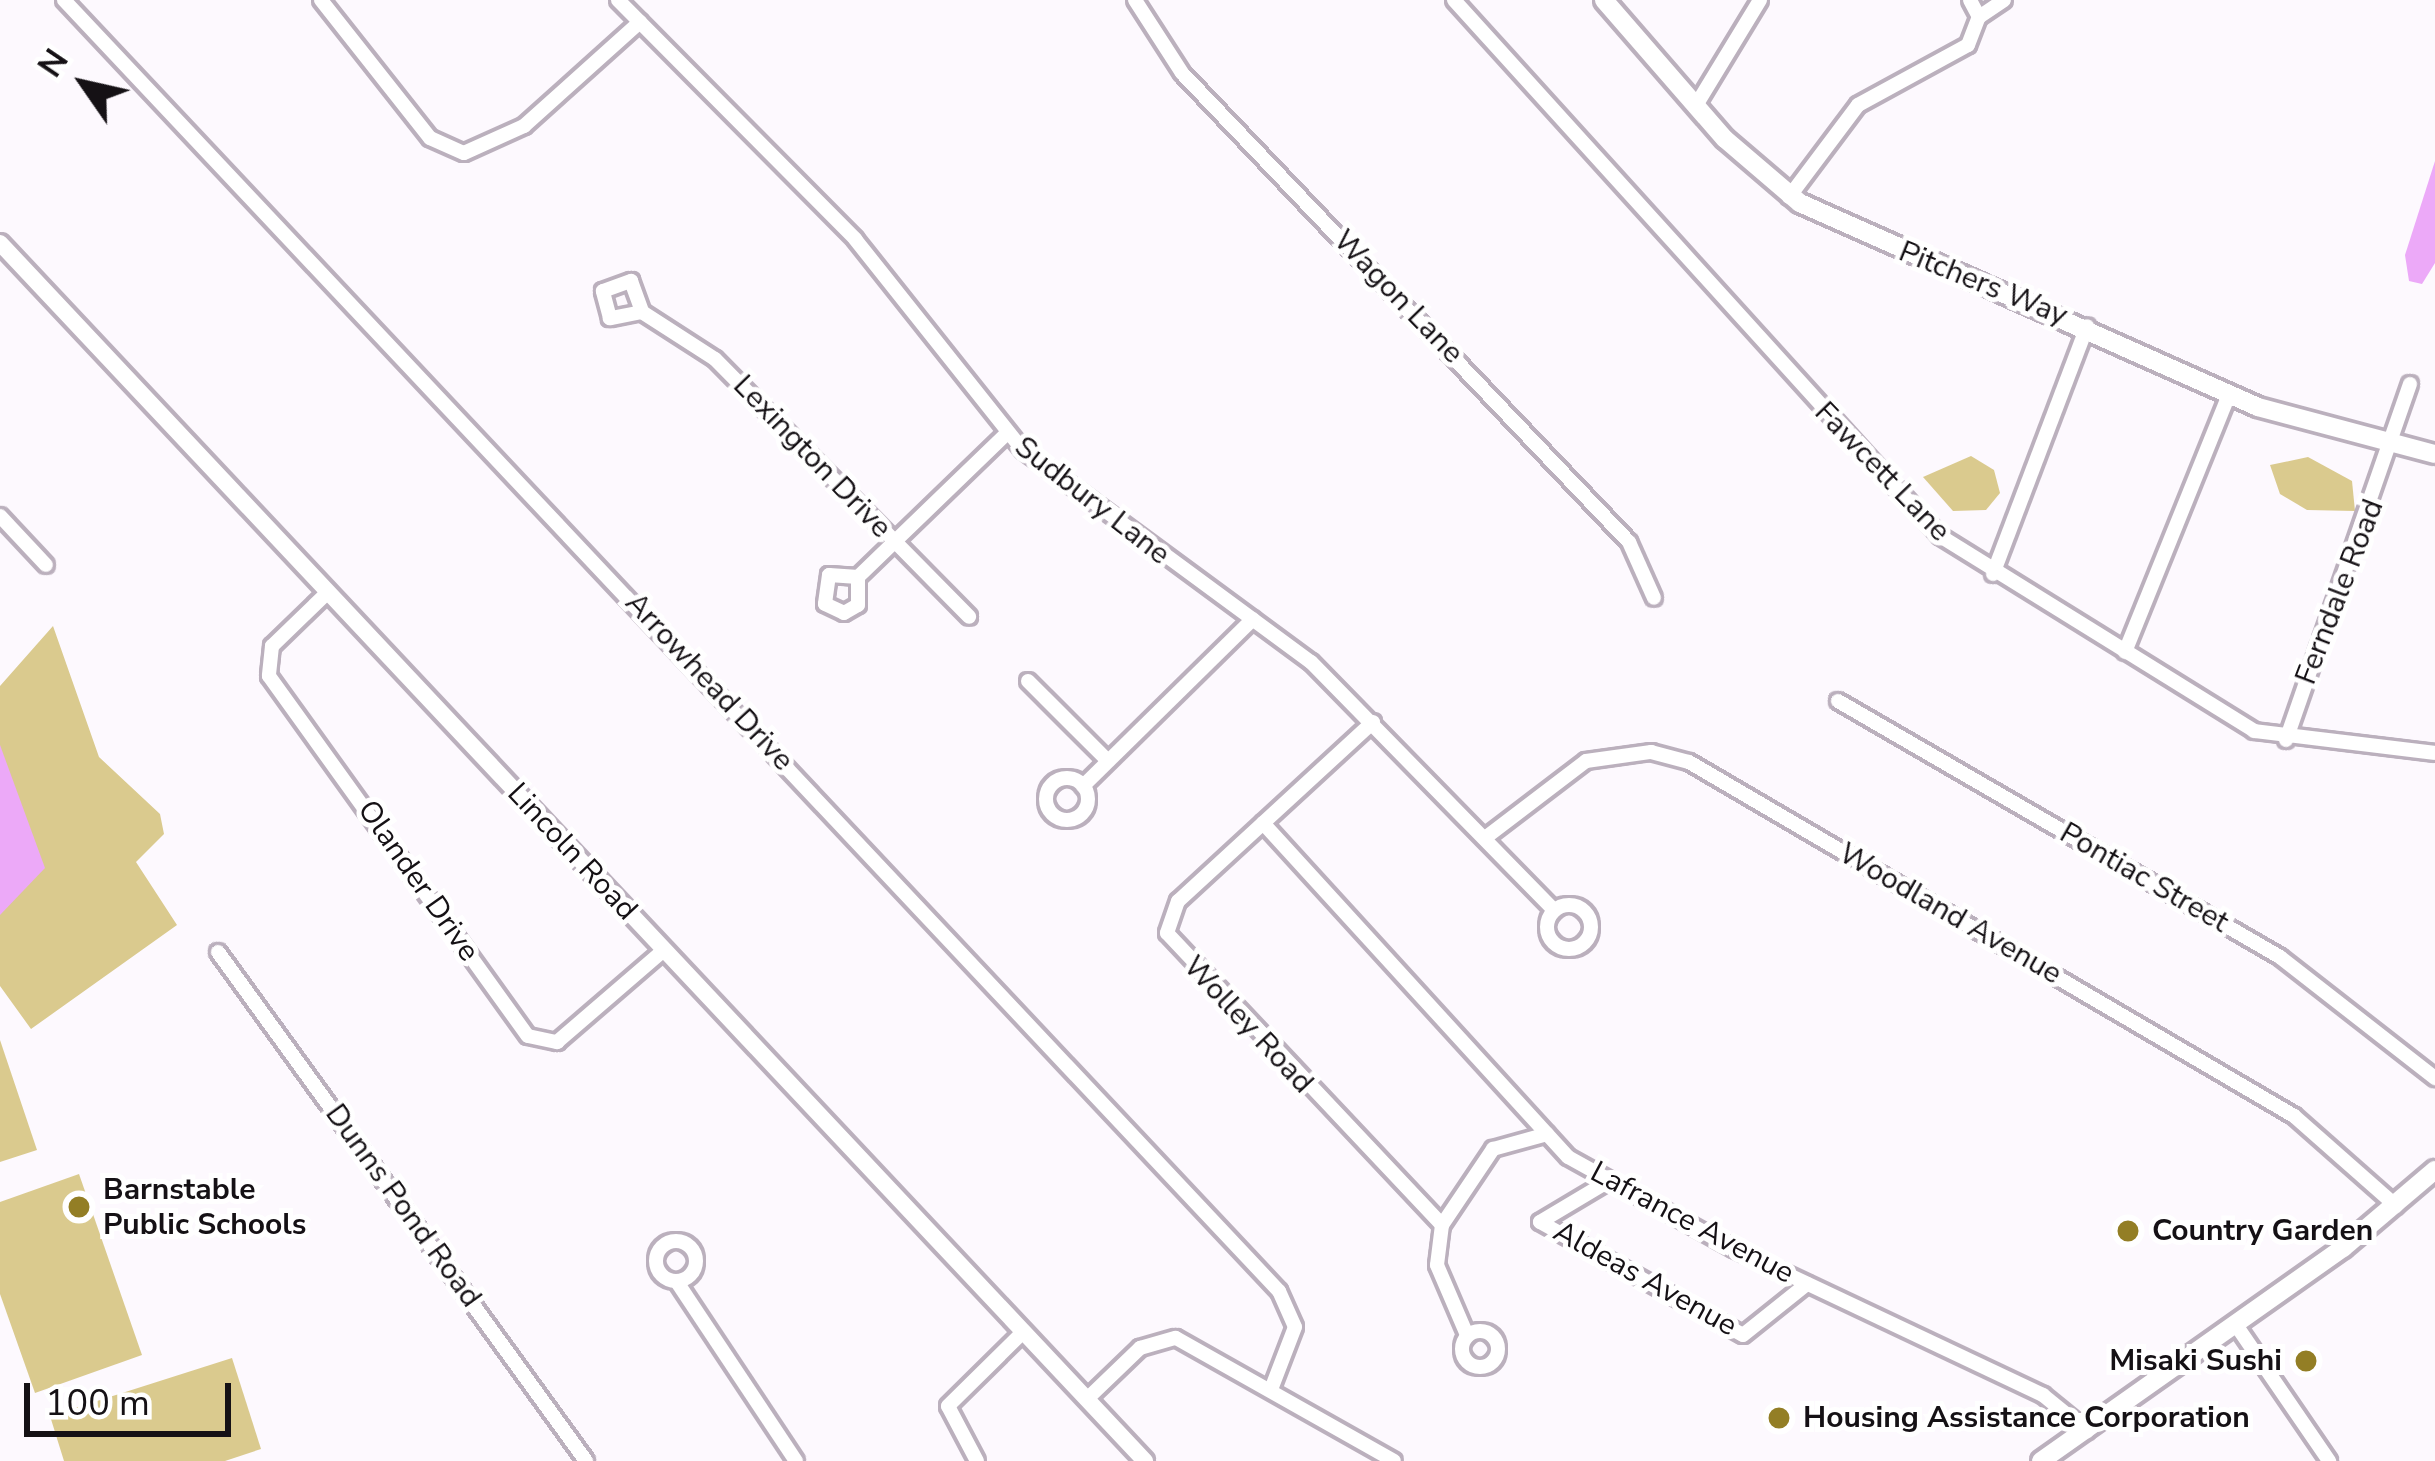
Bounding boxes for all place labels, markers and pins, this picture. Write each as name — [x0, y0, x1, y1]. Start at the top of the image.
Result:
place label: Barnstable Public Schools — [103, 1172, 306, 1242]
marker: Barnstable Public Schools — [66, 1194, 92, 1220]
place label: Country Garden — [2152, 1213, 2373, 1249]
marker: Country Garden — [2115, 1218, 2141, 1244]
place label: Misaki Sushi — [2109, 1343, 2282, 1379]
marker: Misaki Sushi — [2293, 1348, 2319, 1374]
place label: Housing Assistance Corporation — [1803, 1400, 2250, 1436]
marker: Housing Assistance Corporation — [1766, 1405, 1792, 1431]

